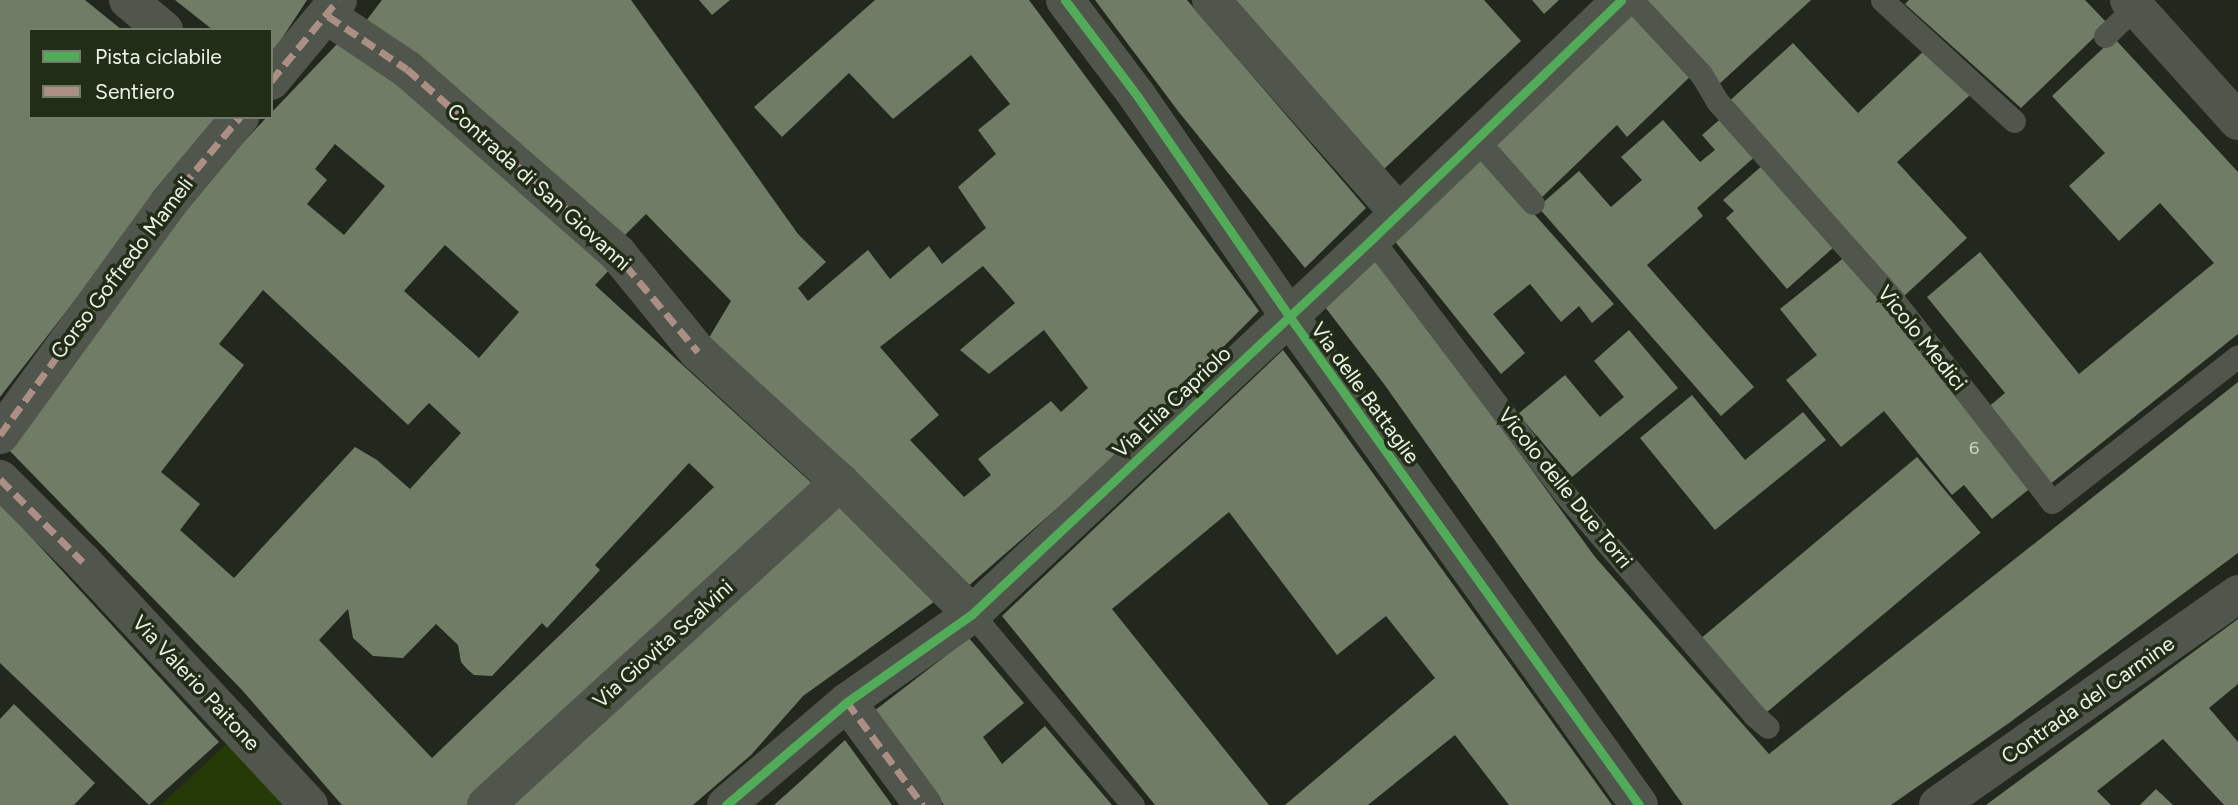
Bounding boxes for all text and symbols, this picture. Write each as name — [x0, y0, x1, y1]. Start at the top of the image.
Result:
legend — [28, 28, 273, 119]
text: Pista ciclabile — [95, 44, 222, 69]
text: Sentiero — [95, 79, 175, 104]
street label: Contrada di San Giovanni — [442, 98, 636, 276]
street label: Corso Goffredo Mameli — [46, 172, 198, 364]
street label: Vicolo Medici — [1872, 280, 1972, 396]
street label: Via delle Battaglie — [1305, 317, 1425, 469]
street label: Via Elia Capriolo — [1108, 341, 1236, 463]
street label: Vicolo delle Due Torri — [1493, 403, 1637, 573]
house number: 6 — [1969, 437, 1979, 459]
street label: Via Giovita Scalvini — [588, 575, 738, 713]
street label: Via Valerio Paitone — [127, 610, 265, 756]
street label: Contrada del Carmine — [1997, 631, 2179, 769]

